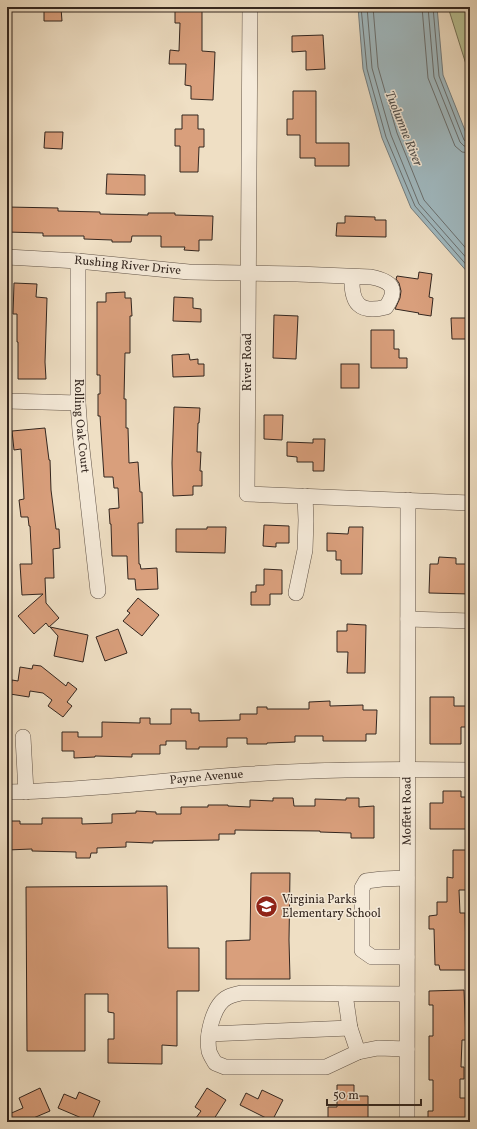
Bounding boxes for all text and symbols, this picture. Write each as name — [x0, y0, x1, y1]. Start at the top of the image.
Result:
water label: Tuolumne River — [380, 89, 426, 169]
street label: Rushing River Drive — [74, 253, 182, 279]
street label: River Road — [240, 333, 256, 391]
street label: Rolling Oak Court — [70, 379, 93, 474]
street label: Payne Avenue — [169, 767, 244, 789]
street label: Moffett Road — [399, 776, 416, 845]
place label: Virginia Parks Elementary School — [282, 892, 381, 922]
school or university icon: Virginia Parks Elementary School — [254, 894, 280, 920]
scale bar — [327, 1081, 421, 1107]
text: 50 m — [333, 1088, 359, 1104]

